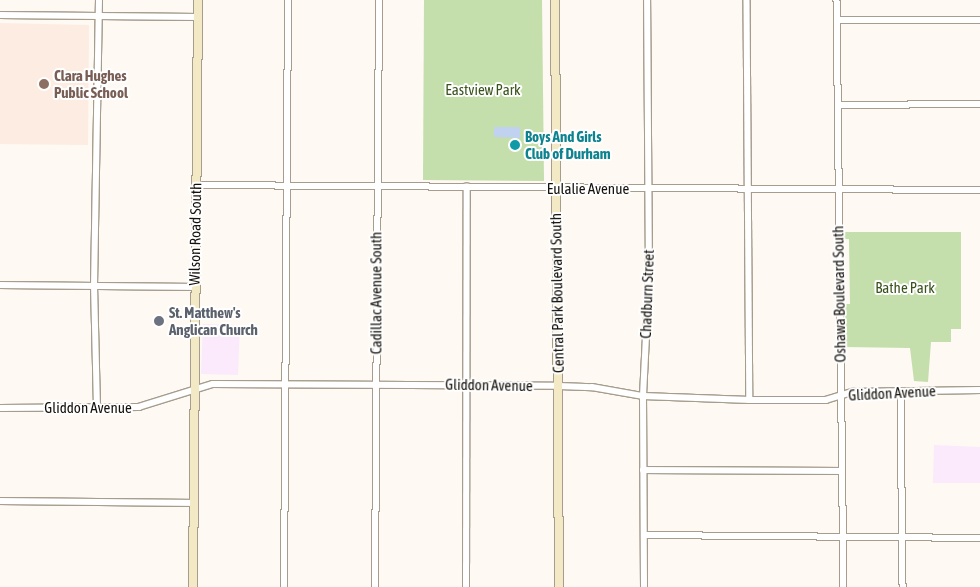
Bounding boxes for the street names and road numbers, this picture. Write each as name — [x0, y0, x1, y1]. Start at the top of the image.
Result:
street label: Eulalie Avenue — [547, 180, 629, 198]
street label: Wilson Road South — [185, 182, 205, 286]
street label: Central Park Boulevard South — [547, 213, 567, 373]
street label: Oshawa Boulevard South — [829, 225, 849, 363]
street label: Cadillac Avenue South — [367, 232, 385, 354]
street label: Chadburn Street — [636, 249, 658, 339]
street label: Gliddon Avenue — [445, 375, 533, 395]
street label: Gliddon Avenue — [848, 382, 936, 404]
street label: Gliddon Avenue — [44, 399, 132, 417]

